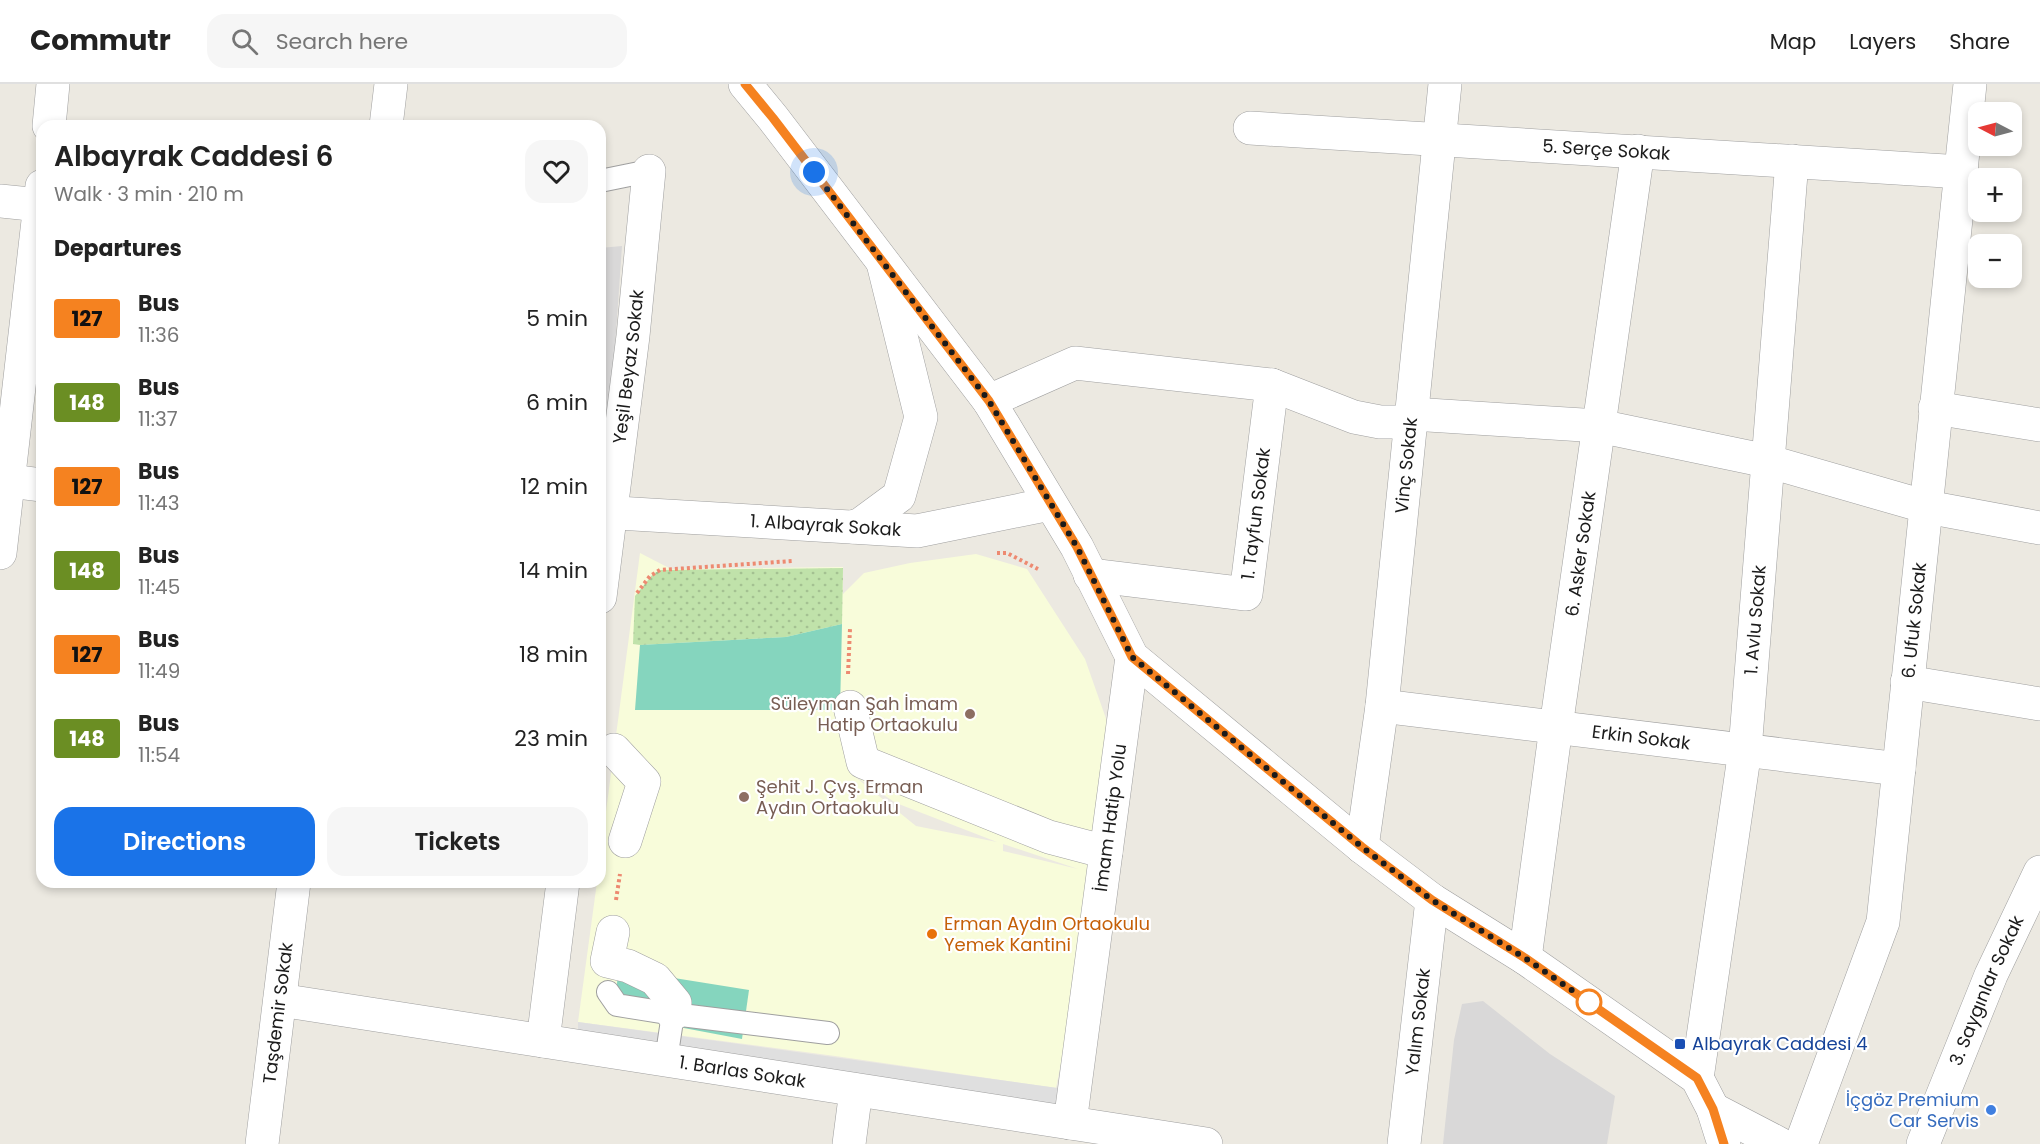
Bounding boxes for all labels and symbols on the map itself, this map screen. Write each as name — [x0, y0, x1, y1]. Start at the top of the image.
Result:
north arrow — [1968, 102, 2022, 156]
street label: 5. Serçe Sokak — [1542, 133, 1672, 166]
your location — [799, 157, 829, 187]
street label: Yeşil Beyaz Sokak — [606, 288, 650, 445]
street label: Vinç Sokak — [1389, 415, 1423, 515]
street label: 1. Tayfun Sokak — [1235, 445, 1276, 581]
street label: 6. Asker Sokak — [1559, 489, 1602, 618]
street label: 1. Albayrak Sokak — [749, 508, 903, 542]
street label: 6. Ufuk Sokak — [1895, 560, 1932, 680]
street label: 1. Avlu Sokak — [1738, 563, 1772, 676]
place label: Süleyman Şah İmam Hatip Ortaokulu — [770, 691, 958, 737]
marker: Süleyman Şah İmam Hatip Ortaokulu — [963, 707, 977, 721]
street label: Erkin Sokak — [1591, 719, 1692, 756]
street label: İmam Hatip Yolu — [1088, 742, 1132, 893]
place label: Şehit J. Çvş. Erman Aydın Ortaokulu — [756, 774, 923, 820]
marker: Şehit J. Çvş. Erman Aydın Ortaokulu — [737, 790, 751, 804]
place label: Erman Aydın Ortaokulu Yemek Kantini — [944, 911, 1150, 957]
street label: 3. Saygınlar Sokak — [1943, 911, 2030, 1069]
marker: Erman Aydın Ortaokulu Yemek Kantini — [925, 927, 939, 941]
street label: Taşdemir Sokak — [256, 940, 299, 1085]
street label: Yalım Sokak — [1399, 966, 1436, 1077]
unlabelled marker — [1576, 989, 1602, 1015]
place label: Albayrak Caddesi 4 — [1692, 1031, 1868, 1056]
marker: Albayrak Caddesi 4 — [1673, 1037, 1687, 1051]
street label: 1. Barlas Sokak — [677, 1049, 808, 1094]
place label: İçgöz Premium Car Servis — [1846, 1087, 1979, 1133]
marker: İçgöz Premium Car Servis — [1984, 1103, 1998, 1117]

